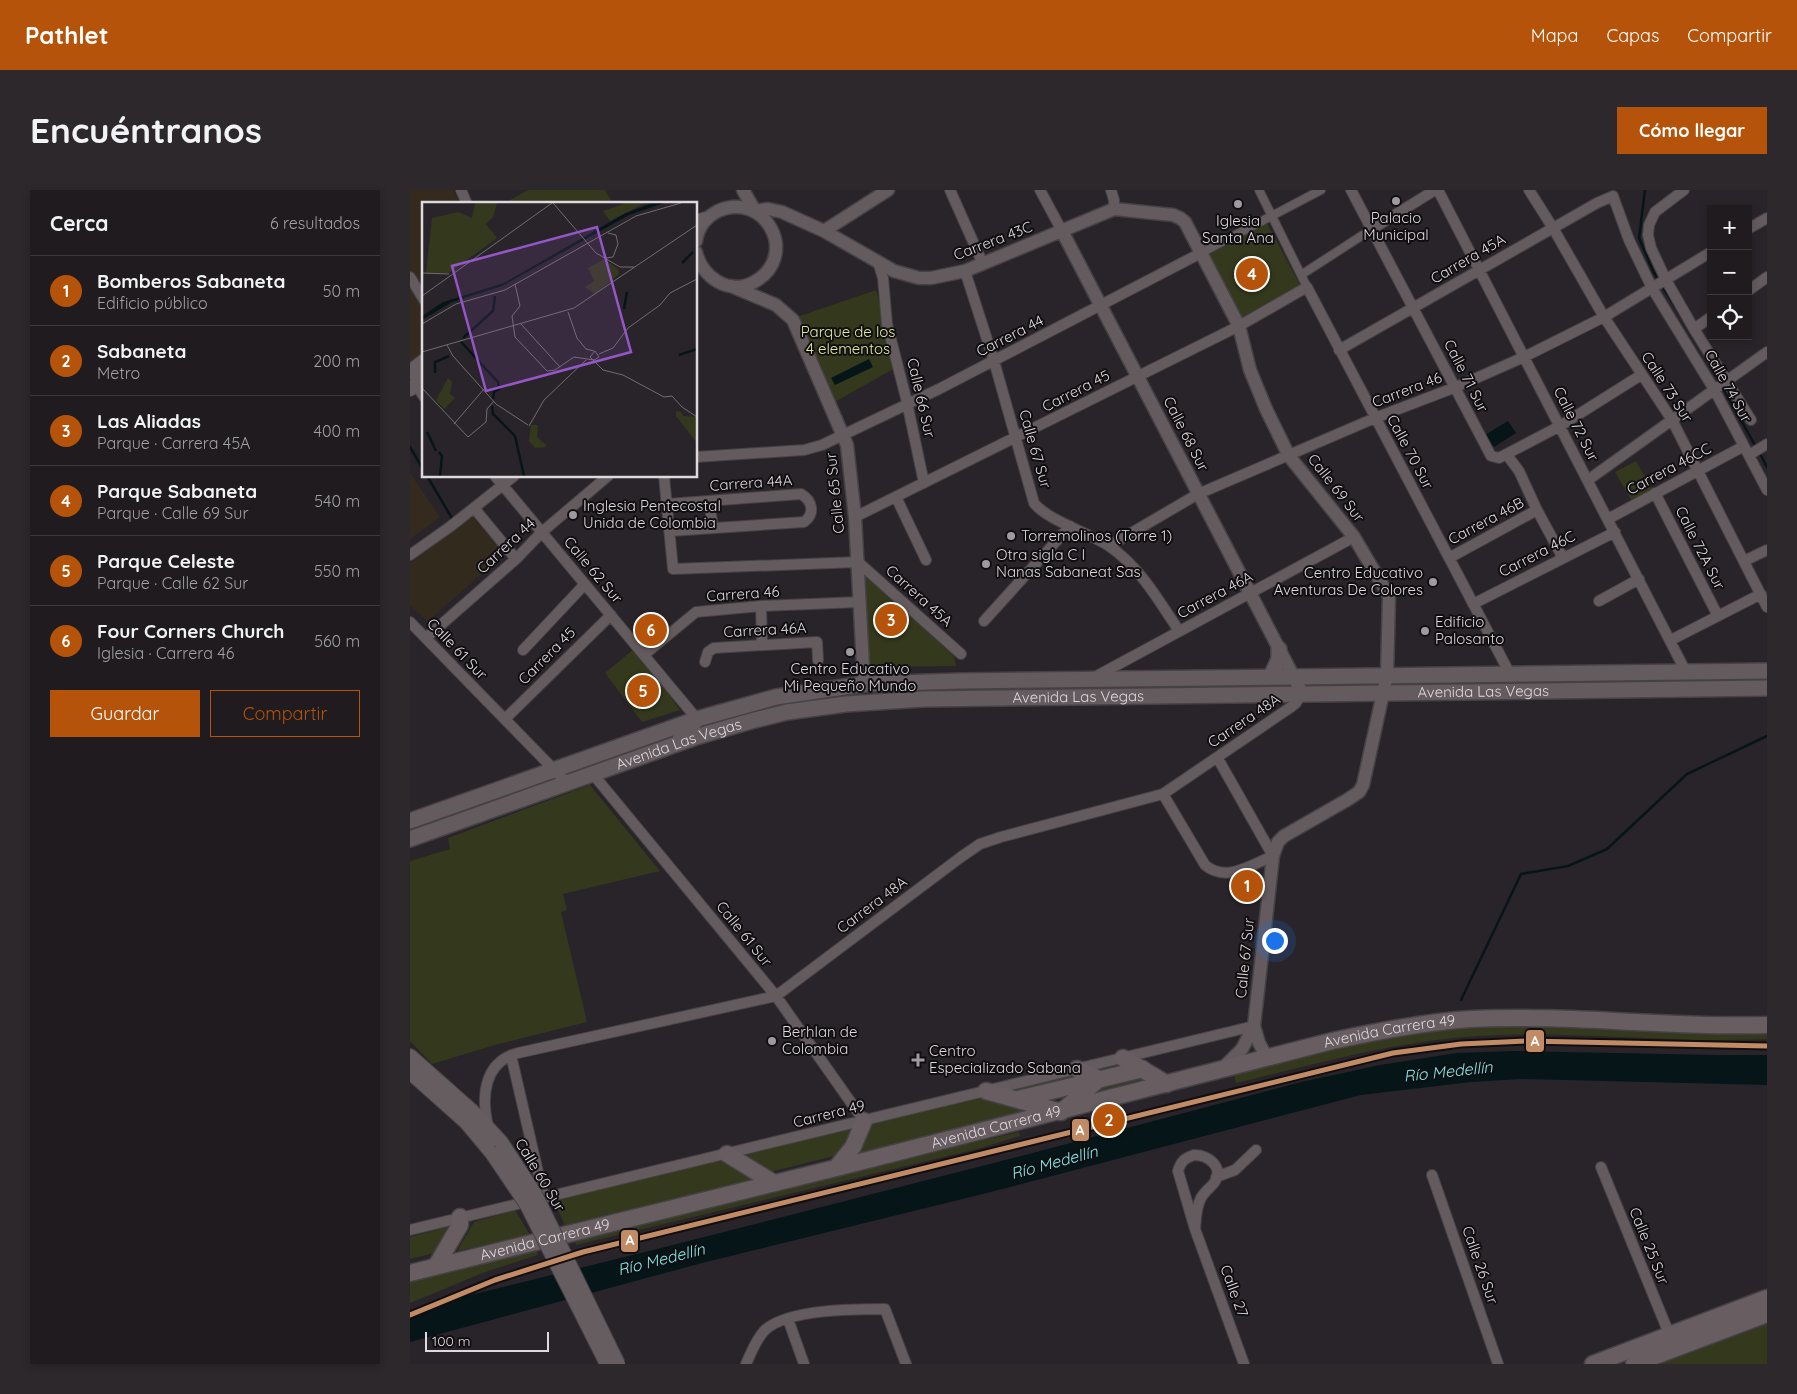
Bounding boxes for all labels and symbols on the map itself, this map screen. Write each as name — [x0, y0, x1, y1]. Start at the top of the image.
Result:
marker: Palacio Municipal — [1390, 195, 1402, 207]
marker: Iglesia Santa Ana — [1232, 198, 1244, 210]
inset map — [422, 202, 698, 478]
place label: Palacio Municipal — [1363, 208, 1429, 244]
place label: Iglesia Santa Ana — [1202, 211, 1274, 247]
street label: Carrera 43C — [951, 217, 1035, 264]
street label: Carrera 45A — [1427, 229, 1509, 288]
pin: 4 — [1236, 255, 1268, 293]
street label: Carrera 44 — [973, 310, 1047, 361]
park label: Parque de los 4 elementos — [801, 322, 895, 358]
street label: Calle 71 Sur — [1440, 336, 1493, 415]
street label: Calle 74 Sur — [1701, 346, 1756, 426]
street label: Calle 73 Sur — [1638, 348, 1697, 426]
street label: Calle 66 Sur — [903, 356, 940, 440]
street label: Carrera 45 — [1039, 365, 1113, 416]
street label: Carrera 46 — [1369, 368, 1444, 412]
street label: Calle 72 Sur — [1550, 383, 1603, 464]
street label: Calle 68 Sur — [1160, 393, 1213, 474]
street label: Calle 67 Sur — [1015, 407, 1056, 491]
street label: Calle 70 Sur — [1383, 411, 1438, 492]
street label: Carrera 46CC — [1623, 438, 1714, 499]
street label: Calle 69 Sur — [1304, 450, 1369, 526]
street label: Calle 65 Sur — [821, 451, 848, 534]
street label: Carrera 44A — [709, 470, 793, 495]
street label: Carrera 46B — [1445, 493, 1527, 548]
place label: Inglesia Pentecostal Unida de Colombia — [583, 496, 721, 532]
street label: Calle 72A Sur — [1671, 503, 1730, 593]
marker: Inglesia Pentecostal Unida de Colombia — [567, 509, 579, 521]
street label: Carrera 44 — [472, 514, 539, 578]
place label: Torremolinos (Torre 1) — [1021, 526, 1172, 545]
street label: Carrera 46C — [1495, 526, 1578, 581]
marker: Torremolinos (Torre 1) — [1005, 530, 1017, 542]
street label: Calle 62 Sur — [560, 532, 627, 607]
place label: Otra sigla C I Nanas Sabaneat Sas — [996, 545, 1141, 581]
marker: Otra sigla C I Nanas Sabaneat Sas — [980, 558, 992, 570]
street label: Carrera 45A — [882, 561, 957, 631]
place label: Centro Educativo Aventuras De Colores — [1274, 563, 1423, 599]
street label: Carrera 46A — [1174, 567, 1256, 622]
marker: Centro Educativo Aventuras De Colores — [1427, 576, 1439, 588]
street label: Carrera 46 — [706, 581, 780, 606]
pin: 3 — [875, 601, 907, 639]
pin: 6 — [635, 611, 667, 649]
place label: Edificio Palosanto — [1435, 612, 1504, 648]
street label: Calle 61 Sur — [423, 614, 492, 684]
street label: Carrera 46A — [723, 618, 807, 641]
street label: Carrera 45 — [514, 623, 579, 688]
marker: Edificio Palosanto — [1419, 625, 1431, 637]
marker: Centro Educativo Mi Pequeño Mundo — [844, 646, 856, 658]
place label: Centro Educativo Mi Pequeño Mundo — [784, 659, 916, 695]
pin: 5 — [627, 672, 659, 710]
street label: Avenida Las Vegas — [1417, 681, 1549, 702]
street label: Avenida Las Vegas — [1012, 686, 1144, 707]
street label: Carrera 48A — [1204, 689, 1284, 752]
street label: Avenida Las Vegas — [613, 714, 744, 774]
pin: 1 — [1231, 867, 1263, 905]
street label: Carrera 48A — [833, 872, 911, 937]
street label: Calle 61 Sur — [712, 897, 777, 970]
street label: Calle 67 Sur — [1231, 917, 1258, 999]
your location — [1262, 928, 1288, 954]
street label: Avenida Carrera 49 — [1321, 1010, 1456, 1052]
place label: Berhlan de Colombia — [782, 1022, 857, 1058]
line badge: A — [1525, 1029, 1545, 1053]
text: A — [1531, 1032, 1540, 1050]
marker: Berhlan de Colombia — [766, 1035, 778, 1047]
place label: Centro Especializado Sabana — [929, 1041, 1081, 1077]
marker: Centro Especializado Sabana — [911, 1053, 925, 1067]
water label: Río Medellín — [1403, 1056, 1494, 1086]
street label: Carrera 49 — [791, 1095, 867, 1132]
street label: Avenida Carrera 49 — [929, 1101, 1063, 1152]
pin: 2 — [1093, 1101, 1125, 1139]
line badge: A — [1071, 1118, 1090, 1142]
text: A — [1076, 1121, 1085, 1139]
street label: Calle 60 Sur — [511, 1135, 570, 1215]
water label: Río Medellín — [1008, 1141, 1100, 1183]
street label: Calle 25 Sur — [1625, 1204, 1674, 1287]
street label: Avenida Carrera 49 — [478, 1214, 612, 1264]
street label: Calle 26 Sur — [1458, 1223, 1503, 1307]
line badge: A — [620, 1229, 639, 1253]
text: A — [626, 1231, 635, 1249]
water label: Río Medellín — [615, 1238, 707, 1279]
street label: Calle 27 — [1216, 1262, 1253, 1320]
scale bar — [425, 1329, 549, 1352]

